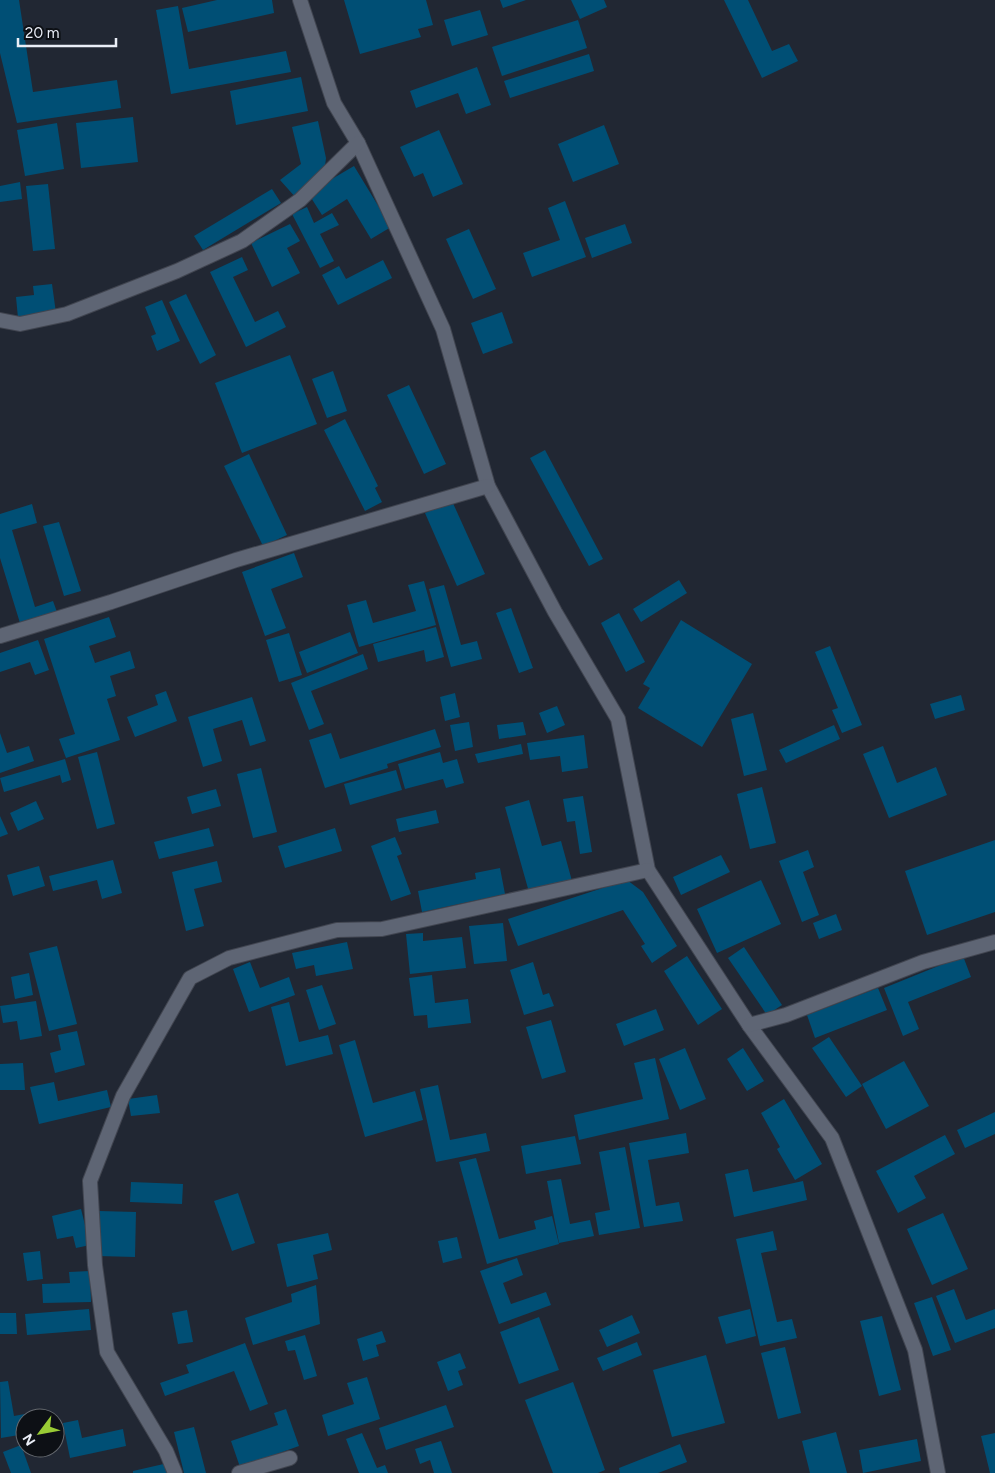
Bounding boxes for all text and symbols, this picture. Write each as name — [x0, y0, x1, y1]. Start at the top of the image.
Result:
scale bar — [18, 15, 115, 47]
text: 20 m — [25, 24, 59, 42]
north arrow — [15, 1408, 65, 1458]
text: N — [19, 1431, 39, 1449]

